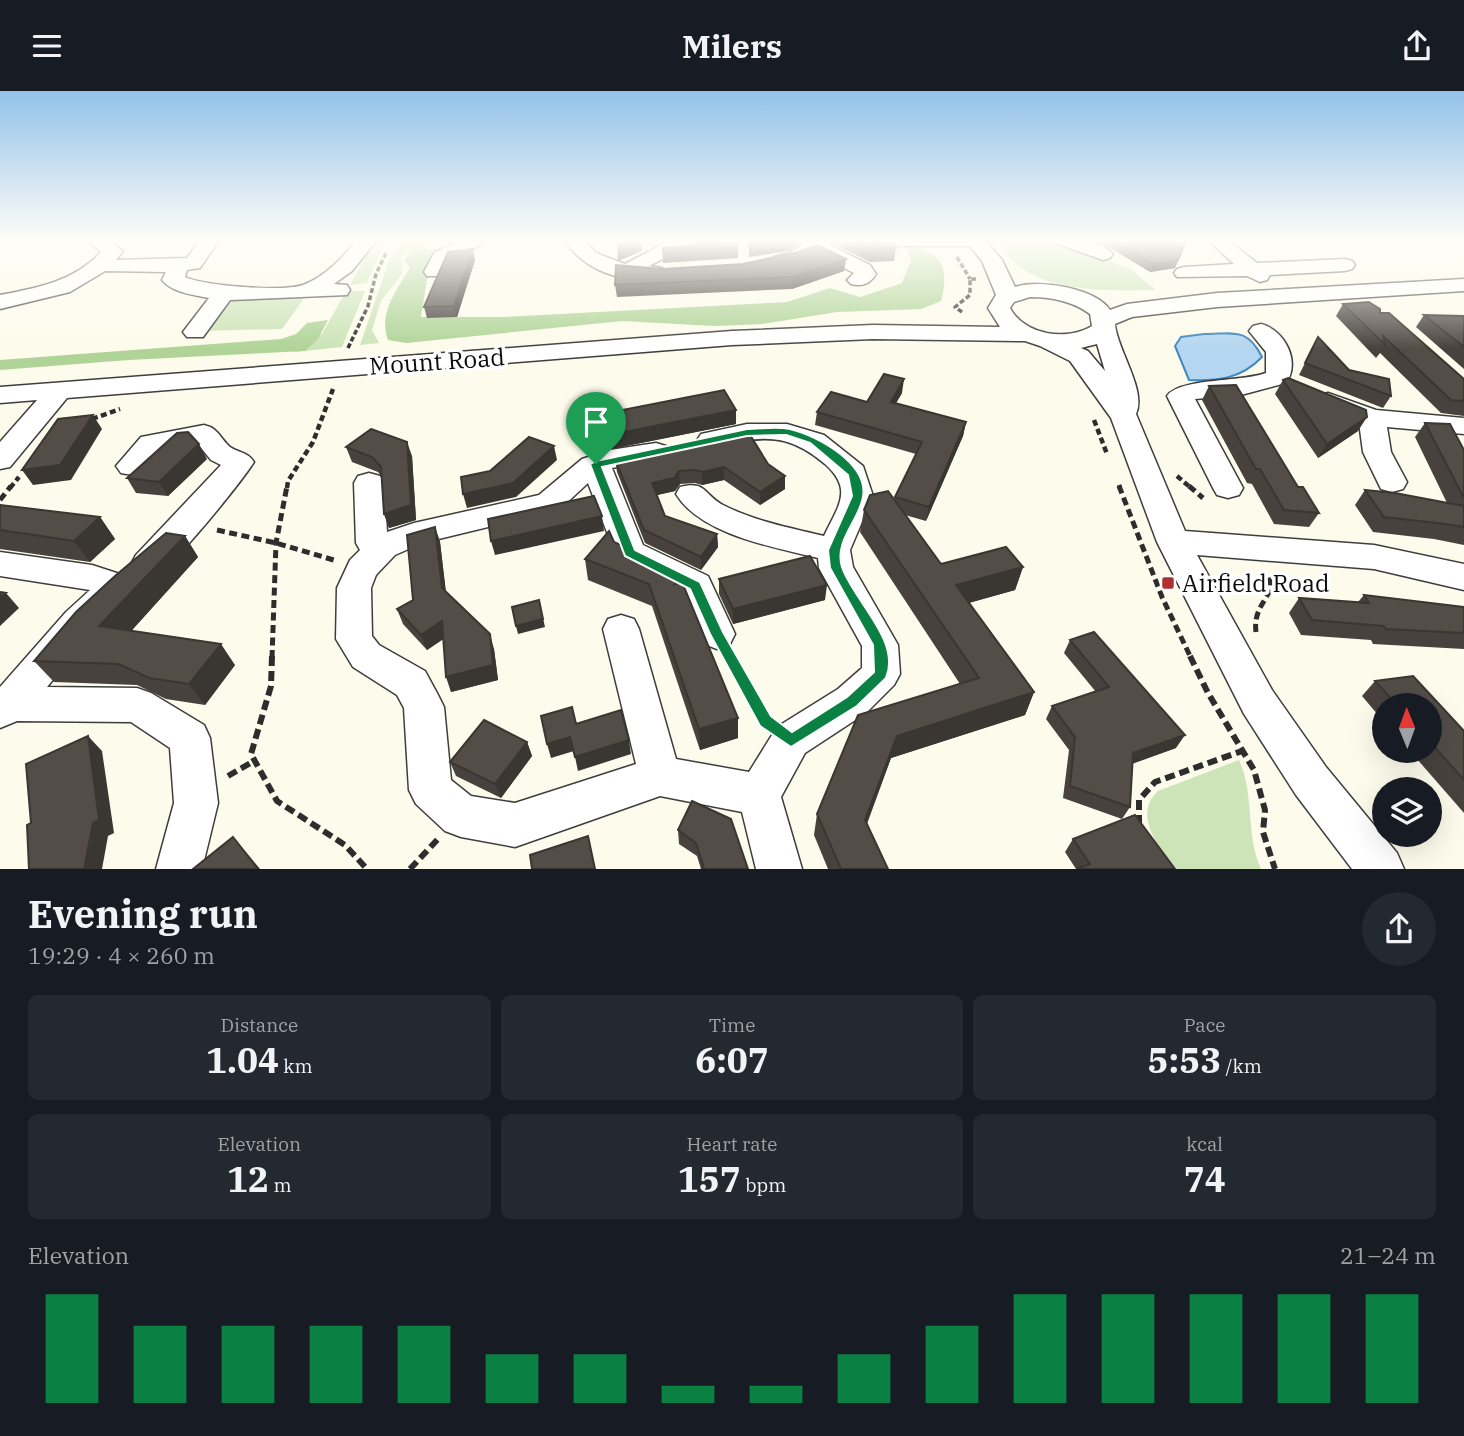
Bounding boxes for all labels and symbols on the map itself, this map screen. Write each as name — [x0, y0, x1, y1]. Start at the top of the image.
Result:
street label: Mount Road — [368, 340, 506, 382]
pin — [566, 392, 626, 464]
place label: Airfield Road — [1182, 567, 1330, 599]
marker: Airfield Road — [1160, 575, 1176, 591]
north arrow — [1372, 693, 1442, 763]

